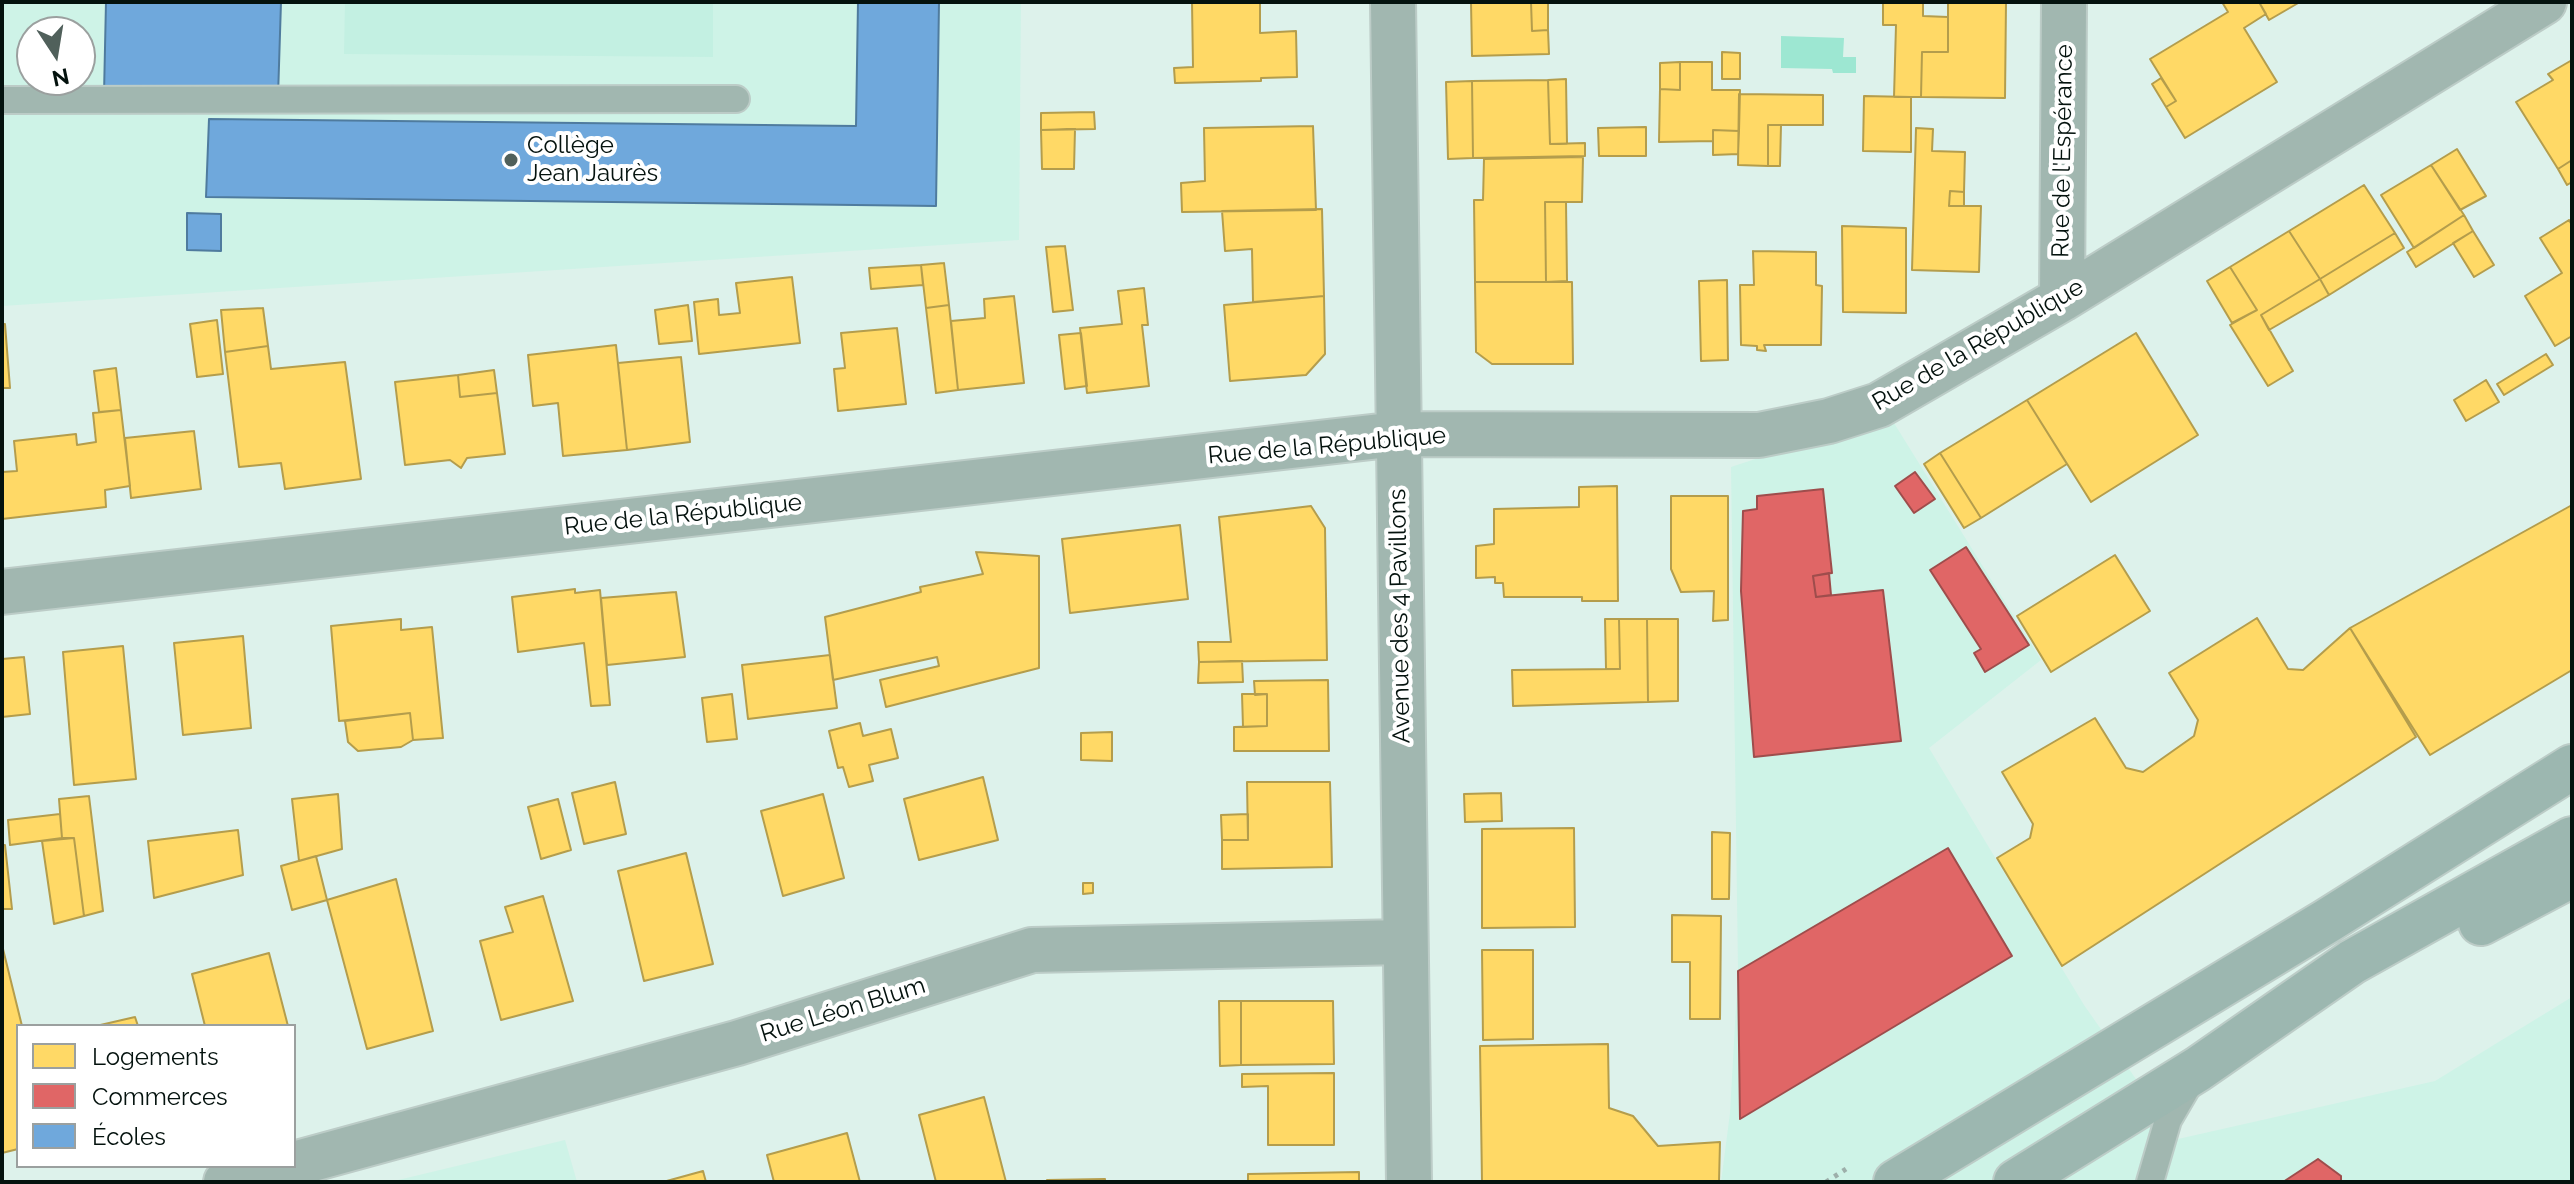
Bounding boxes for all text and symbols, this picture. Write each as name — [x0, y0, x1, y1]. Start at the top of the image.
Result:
north arrow — [16, 16, 96, 96]
street label: Rue de l'Espérance — [2047, 44, 2079, 258]
text: N — [50, 63, 71, 92]
place label: Collège Jean Jaurès — [527, 132, 658, 188]
marker: Collège Jean Jaurès — [502, 151, 520, 169]
street label: Rue de la République — [1867, 273, 2089, 417]
street label: Rue de la République — [1207, 421, 1447, 471]
street label: Rue de la République — [563, 488, 803, 542]
street label: Avenue des 4 Pavillons — [1383, 488, 1417, 744]
street label: Rue Léon Blum — [757, 971, 929, 1049]
legend — [16, 1024, 296, 1168]
text: Logements — [92, 1042, 219, 1071]
text: Commerces — [92, 1082, 228, 1111]
text: Écoles — [92, 1122, 166, 1151]

